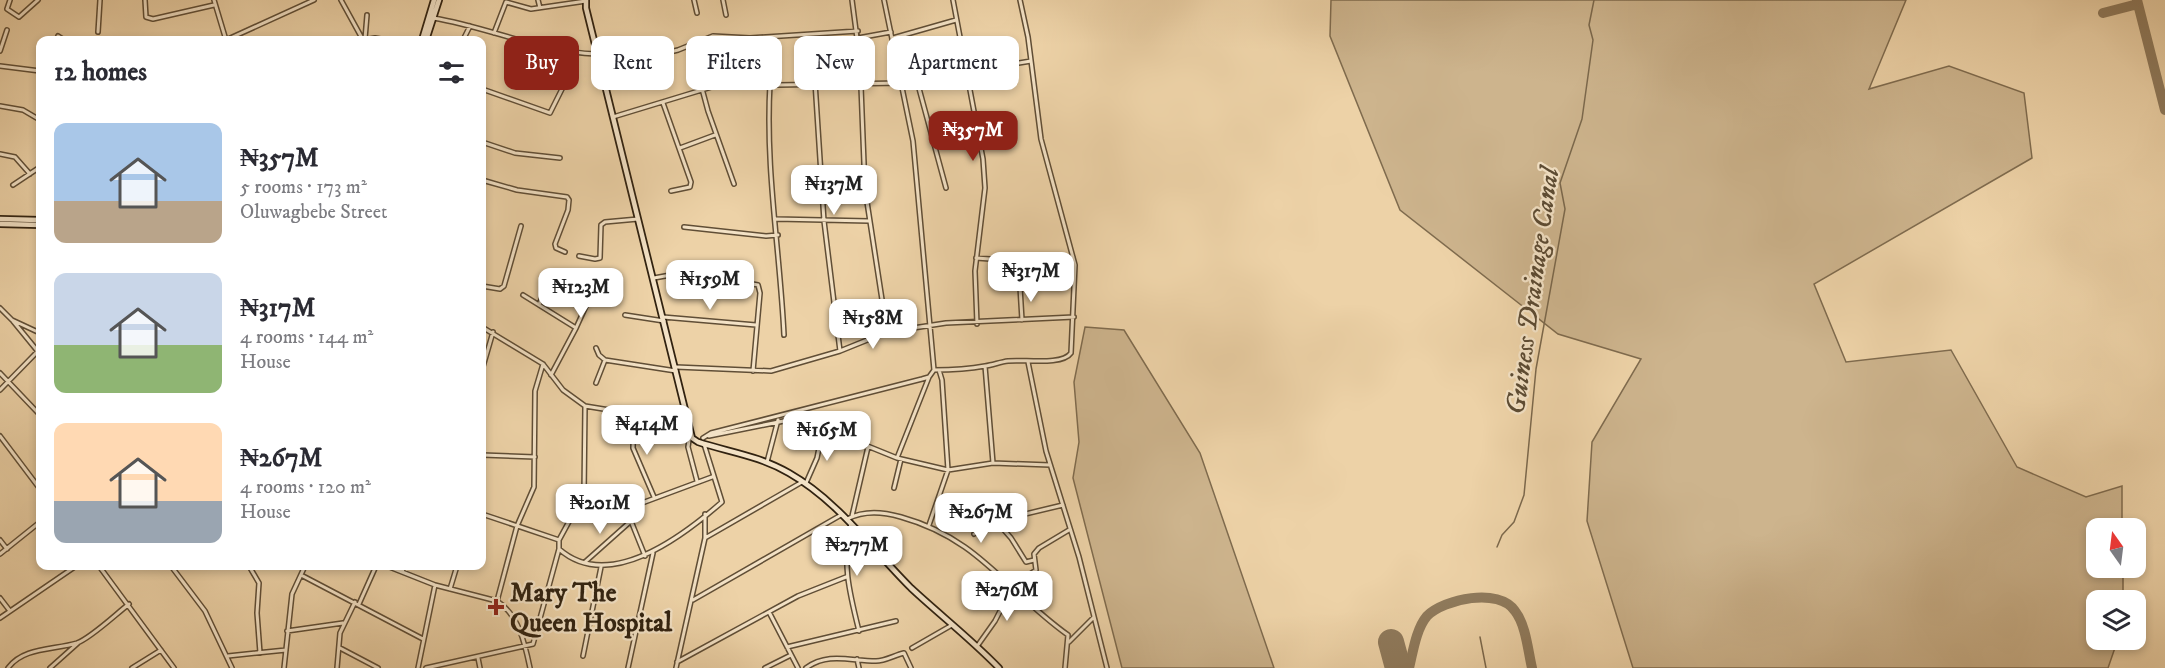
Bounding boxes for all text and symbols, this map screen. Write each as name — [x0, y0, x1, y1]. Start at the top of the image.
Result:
chip: Buy — [504, 36, 579, 90]
chip: Rent — [591, 36, 674, 90]
chip: Filters — [686, 36, 782, 90]
chip: New — [794, 36, 875, 90]
chip: Apartment — [887, 36, 1019, 90]
text: 12 homes — [54, 56, 147, 89]
icon: filters — [435, 56, 468, 89]
pin: ₦357M — [931, 111, 1015, 162]
text: ₦357M — [943, 118, 1003, 143]
text: ₦357M — [240, 142, 319, 175]
icon: home — [102, 147, 174, 219]
water label: Guiness Drainage Canal — [1499, 162, 1568, 417]
pin: ₦137M — [792, 165, 876, 216]
text: ₦137M — [805, 172, 863, 197]
text: 5 rooms · 173 m² — [240, 175, 367, 200]
text: Oluwagbebe Street — [240, 200, 387, 225]
pin: ₦317M — [989, 252, 1073, 303]
text: ₦317M — [1002, 259, 1060, 284]
pin: ₦159M — [668, 260, 752, 311]
text: ₦159M — [680, 267, 740, 292]
pin: ₦123M — [539, 268, 623, 319]
text: ₦123M — [552, 275, 610, 300]
text: ₦317M — [240, 292, 316, 325]
icon: home — [102, 297, 174, 369]
pin: ₦158M — [831, 299, 915, 350]
text: ₦158M — [843, 306, 903, 331]
text: 4 rooms · 144 m² — [240, 325, 373, 350]
text: House — [240, 350, 291, 375]
pin: ₦414M — [605, 405, 689, 456]
pin: ₦165M — [785, 411, 869, 462]
text: ₦414M — [615, 412, 679, 437]
text: ₦165M — [797, 418, 857, 443]
text: ₦267M — [240, 442, 323, 475]
icon: home — [102, 447, 174, 519]
text: 4 rooms · 120 m² — [240, 475, 371, 500]
pin: ₦201M — [558, 484, 642, 535]
text: ₦201M — [570, 491, 630, 516]
pin: ₦267M — [939, 493, 1023, 544]
text: House — [240, 500, 291, 525]
text: ₦267M — [949, 500, 1013, 525]
north arrow — [2086, 518, 2146, 578]
map controls — [2086, 518, 2146, 650]
pin: ₦277M — [815, 526, 899, 577]
text: ₦277M — [825, 533, 889, 558]
pin: ₦276M — [965, 571, 1049, 622]
place label: Mary The Queen Hospital — [510, 577, 673, 640]
text: ₦276M — [976, 578, 1038, 603]
button: layers — [2086, 590, 2146, 650]
marker: Mary The Queen Hospital — [487, 598, 505, 616]

